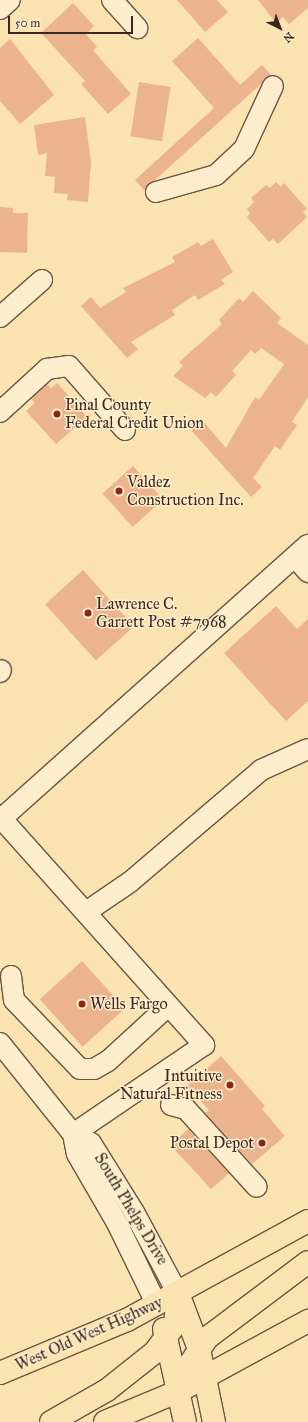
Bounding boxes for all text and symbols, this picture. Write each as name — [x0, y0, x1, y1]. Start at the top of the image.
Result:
scale bar — [10, 8, 135, 34]
north arrow — [260, 8, 300, 48]
text: 50 m — [15, 16, 40, 30]
text: N — [281, 29, 296, 45]
place label: Pinal County Federal Credit Union — [65, 395, 204, 433]
marker: Pinal County Federal Credit Union — [52, 409, 62, 419]
place label: Valdez Construction Inc. — [127, 472, 243, 510]
marker: Valdez Construction Inc. — [114, 486, 124, 496]
place label: Lawrence C. Garrett Post #7968 — [96, 594, 227, 632]
marker: Lawrence C. Garrett Post #7968 — [83, 608, 93, 618]
place label: Wells Fargo — [90, 994, 168, 1014]
marker: Wells Fargo — [77, 999, 87, 1009]
place label: Intuitive Natural Fitness — [120, 1066, 222, 1104]
marker: Intuitive Natural Fitness — [225, 1080, 235, 1090]
place label: Postal Depot — [170, 1133, 254, 1153]
marker: Postal Depot — [257, 1138, 267, 1148]
street label: South Phelps Drive — [90, 1150, 172, 1268]
street label: West Old West Highway — [12, 1293, 166, 1375]

